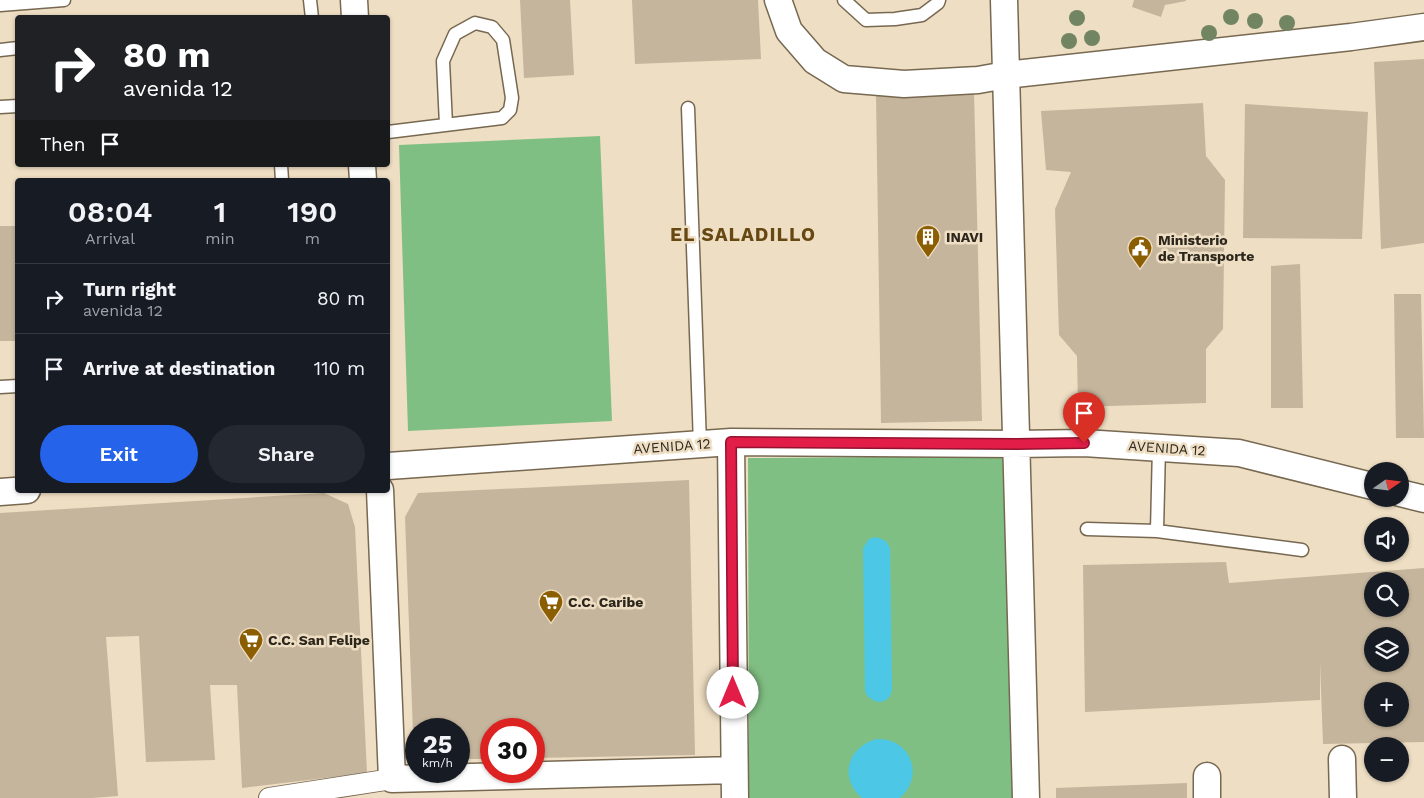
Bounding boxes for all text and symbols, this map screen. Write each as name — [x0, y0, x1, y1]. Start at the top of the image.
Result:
text: 80 m — [123, 34, 210, 76]
icon: right — [40, 35, 105, 100]
text: avenida 12 — [123, 76, 233, 101]
icon: arrive — [96, 130, 124, 158]
text: Then — [40, 133, 86, 156]
text: 08:04 — [68, 194, 153, 229]
text: 1 — [214, 194, 226, 229]
text: 190 — [287, 194, 337, 229]
district label: EL SALADILLO — [670, 223, 816, 246]
building icon: INAVI — [915, 224, 941, 258]
text: Arrival — [85, 229, 135, 248]
text: min — [205, 229, 235, 248]
text: m — [305, 229, 320, 248]
place label: INAVI — [946, 229, 983, 245]
place label: Ministerio de Transporte — [1158, 232, 1254, 264]
public building icon: Ministerio de Transporte — [1127, 235, 1153, 269]
text: Turn right — [83, 278, 176, 301]
icon: right — [40, 285, 68, 313]
text: 80 m — [317, 287, 365, 310]
text: avenida 12 — [83, 301, 163, 320]
icon: arrive — [40, 355, 68, 383]
text: Arrive at destination — [83, 357, 275, 380]
text: 110 m — [314, 357, 365, 380]
pin — [1063, 392, 1105, 443]
icon: arrive — [1070, 399, 1098, 427]
button: Exit — [40, 425, 198, 483]
button: Share — [208, 425, 365, 483]
street label: AVENIDA 12 — [633, 435, 711, 457]
street label: AVENIDA 12 — [1128, 437, 1206, 459]
north arrow — [1364, 462, 1409, 508]
map controls — [1364, 462, 1409, 782]
button: sound — [1364, 517, 1409, 562]
button: search — [1364, 572, 1409, 617]
supermarket icon: C.C. Caribe — [538, 589, 564, 623]
place label: C.C. Caribe — [568, 594, 643, 610]
supermarket icon: C.C. San Felipe — [238, 627, 264, 661]
button: layers — [1364, 627, 1409, 672]
place label: C.C. San Felipe — [268, 632, 370, 648]
position arrow — [706, 666, 758, 718]
button: + — [1364, 682, 1409, 727]
speed limit sign: 30 — [480, 718, 545, 783]
text: 25 — [423, 730, 452, 759]
button: − — [1364, 737, 1409, 782]
text: km/h — [422, 756, 453, 770]

